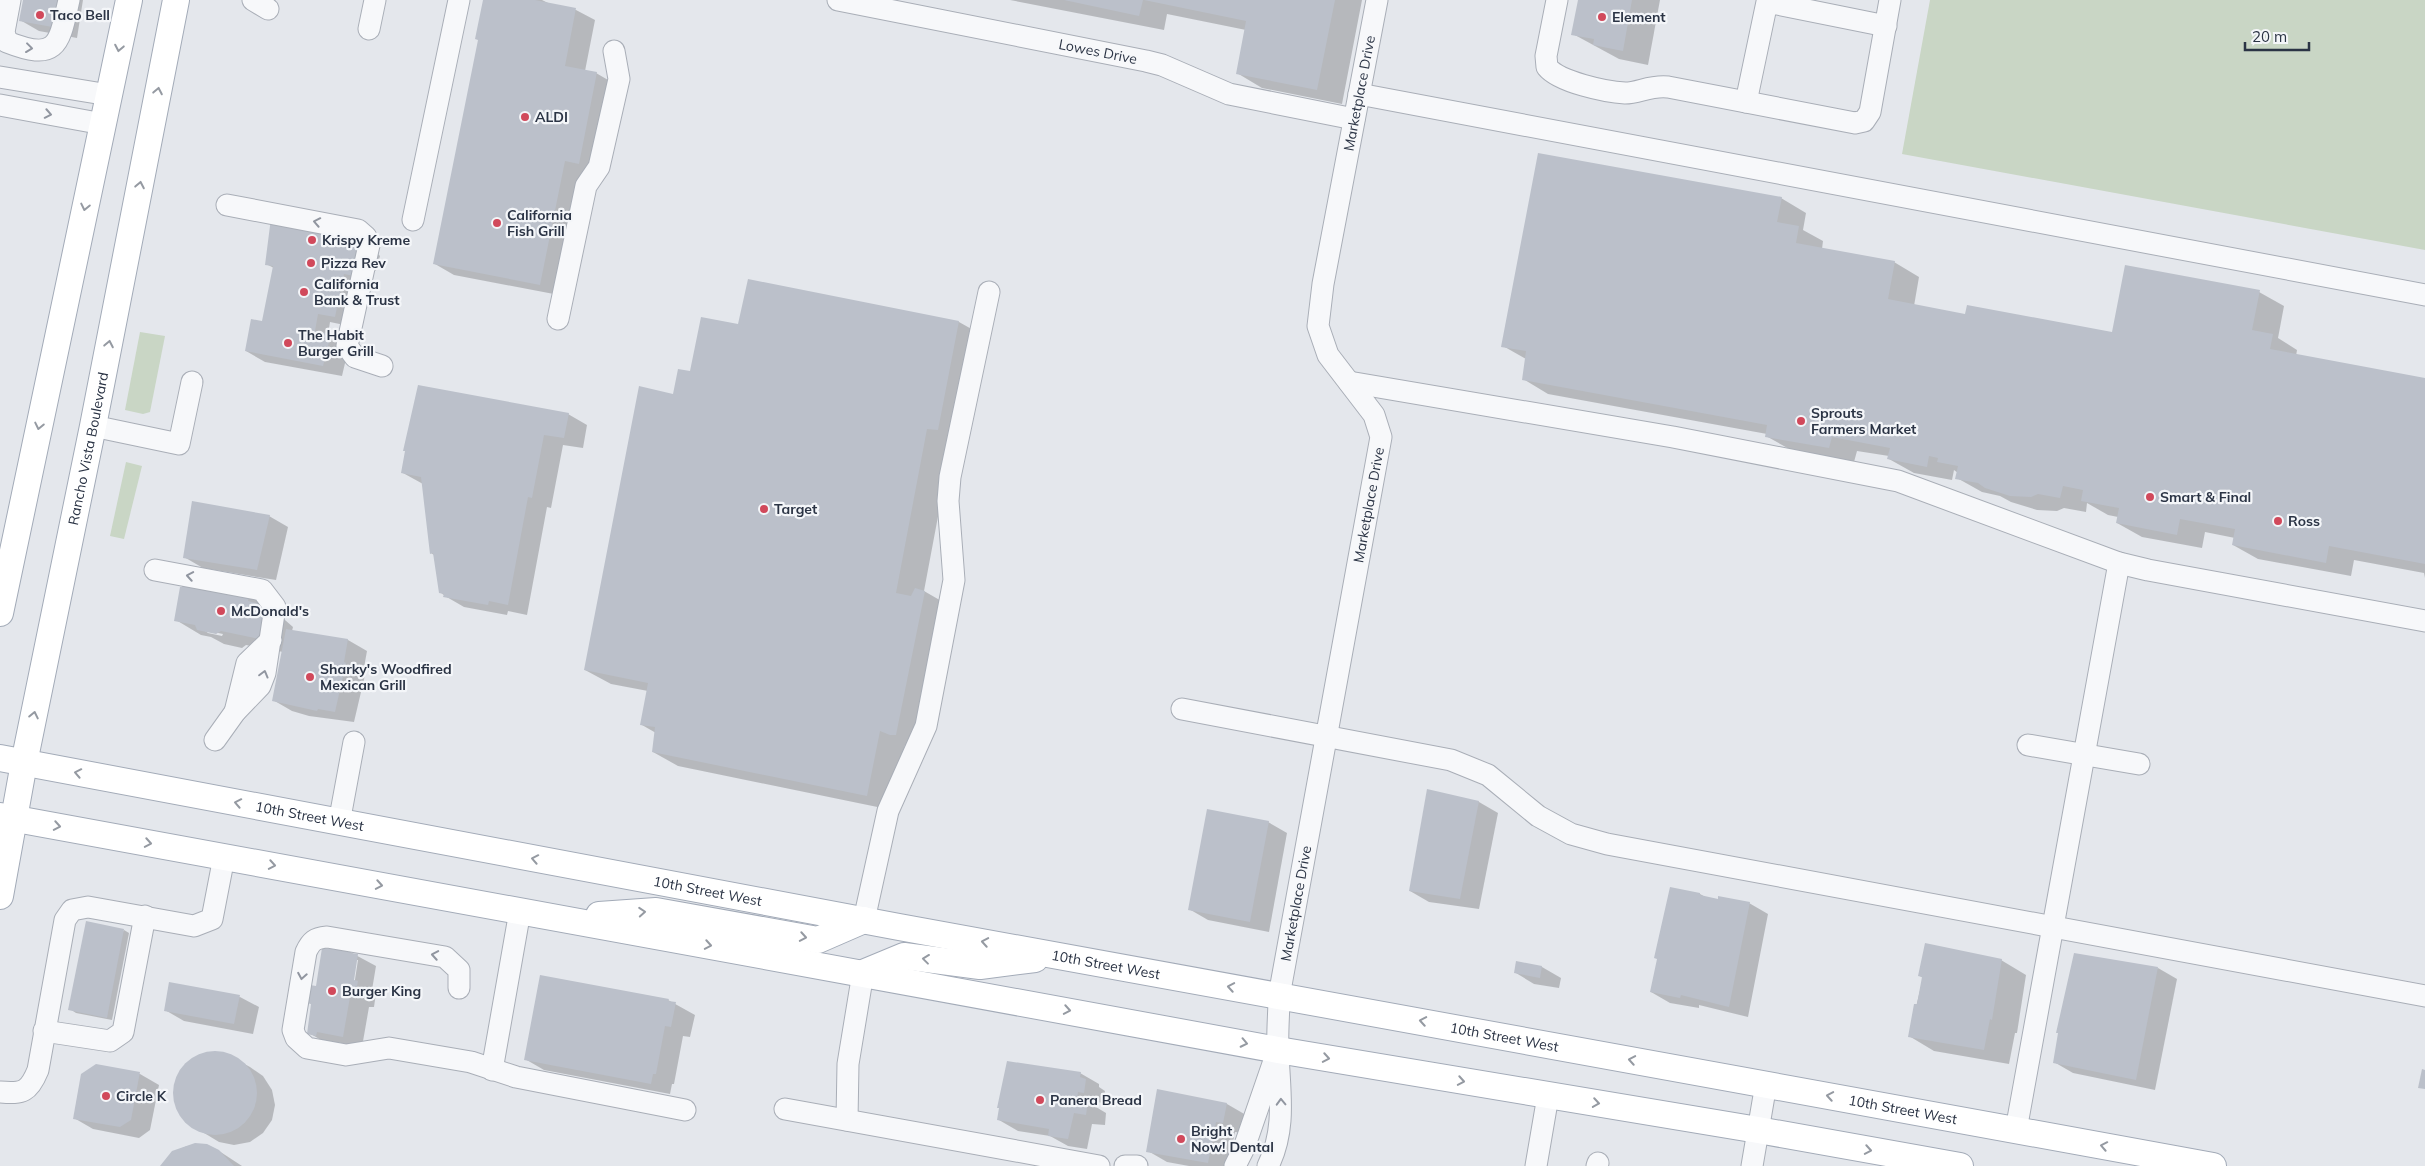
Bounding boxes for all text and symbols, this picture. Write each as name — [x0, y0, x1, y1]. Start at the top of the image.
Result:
place label: Taco Bell — [50, 6, 110, 24]
place label: Element — [1612, 8, 1666, 26]
marker: Taco Bell — [34, 9, 46, 21]
marker: Element — [1596, 11, 1608, 23]
scale bar — [2245, 20, 2309, 52]
text: 20 m — [2252, 27, 2287, 46]
street label: Marketplace Drive — [1339, 34, 1379, 152]
street label: Lowes Drive — [1057, 35, 1139, 68]
one-way arrow — [26, 42, 34, 53]
one-way arrow — [114, 43, 125, 52]
one-way arrow — [152, 87, 163, 95]
one-way arrow — [44, 108, 52, 118]
place label: ALDI — [535, 108, 568, 126]
marker: ALDI — [519, 111, 531, 123]
one-way arrow — [134, 180, 144, 189]
one-way arrow — [81, 202, 91, 211]
place label: California Fish Grill — [507, 206, 572, 240]
marker: California Fish Grill — [491, 217, 503, 229]
one-way arrow — [313, 218, 322, 228]
place label: Krispy Kreme — [322, 231, 410, 249]
marker: Krispy Kreme — [306, 234, 318, 246]
place label: Pizza Rev — [321, 254, 386, 272]
marker: Pizza Rev — [305, 257, 317, 269]
place label: California Bank & Trust — [314, 275, 400, 309]
marker: California Bank & Trust — [298, 286, 310, 298]
place label: The Habit Burger Grill — [298, 326, 374, 360]
marker: The Habit Burger Grill — [282, 337, 294, 349]
one-way arrow — [103, 340, 113, 349]
street label: Rancho Vista Boulevard — [64, 371, 112, 527]
place label: Sprouts Farmers Market — [1811, 404, 1917, 438]
marker: Sprouts Farmers Market — [1795, 415, 1807, 427]
one-way arrow — [35, 422, 45, 431]
street label: Marketplace Drive — [1349, 446, 1388, 564]
place label: Smart & Final — [2160, 488, 2251, 506]
marker: Smart & Final — [2144, 491, 2156, 503]
place label: Target — [774, 500, 818, 518]
marker: Target — [758, 503, 770, 515]
place label: Ross — [2288, 512, 2320, 530]
marker: Ross — [2272, 515, 2284, 527]
one-way arrow — [186, 572, 195, 582]
place label: McDonald's — [231, 602, 309, 620]
marker: McDonald's — [215, 605, 227, 617]
place label: Sharky's Woodfired Mexican Grill — [320, 660, 452, 694]
one-way arrow — [259, 670, 269, 678]
marker: Sharky's Woodfired Mexican Grill — [304, 671, 316, 683]
one-way arrow — [28, 711, 38, 720]
one-way arrow — [73, 769, 82, 779]
street label: 10th Street West — [254, 797, 365, 835]
one-way arrow — [233, 799, 242, 809]
one-way arrow — [53, 821, 61, 831]
one-way arrow — [144, 838, 153, 848]
street label: Marketplace Drive — [1277, 844, 1315, 963]
one-way arrow — [530, 854, 539, 865]
one-way arrow — [267, 860, 276, 870]
street label: 10th Street West — [652, 872, 763, 910]
one-way arrow — [374, 879, 383, 889]
one-way arrow — [639, 907, 647, 918]
one-way arrow — [798, 931, 807, 942]
one-way arrow — [981, 938, 989, 948]
one-way arrow — [704, 939, 712, 949]
street label: 10th Street West — [1050, 946, 1162, 983]
one-way arrow — [430, 951, 439, 961]
one-way arrow — [921, 954, 929, 965]
one-way arrow — [297, 972, 307, 981]
place label: Burger King — [342, 982, 421, 1000]
one-way arrow — [1227, 983, 1235, 993]
marker: Burger King — [326, 985, 338, 997]
one-way arrow — [1062, 1005, 1071, 1015]
one-way arrow — [1419, 1017, 1427, 1027]
street label: 10th Street West — [1449, 1018, 1560, 1056]
one-way arrow — [1239, 1037, 1248, 1048]
one-way arrow — [1321, 1053, 1330, 1063]
one-way arrow — [1628, 1055, 1637, 1065]
one-way arrow — [1457, 1076, 1465, 1086]
place label: Circle K — [116, 1087, 167, 1105]
marker: Circle K — [100, 1090, 112, 1102]
place label: Panera Bread — [1050, 1091, 1142, 1109]
one-way arrow — [1826, 1091, 1834, 1101]
street label: 10th Street West — [1847, 1091, 1959, 1128]
marker: Panera Bread — [1034, 1094, 1046, 1106]
one-way arrow — [1276, 1097, 1287, 1105]
one-way arrow — [1591, 1098, 1600, 1108]
place label: Bright Now! Dental — [1191, 1122, 1274, 1156]
marker: Bright Now! Dental — [1175, 1133, 1187, 1145]
one-way arrow — [2099, 1142, 2108, 1152]
one-way arrow — [1864, 1144, 1872, 1154]

